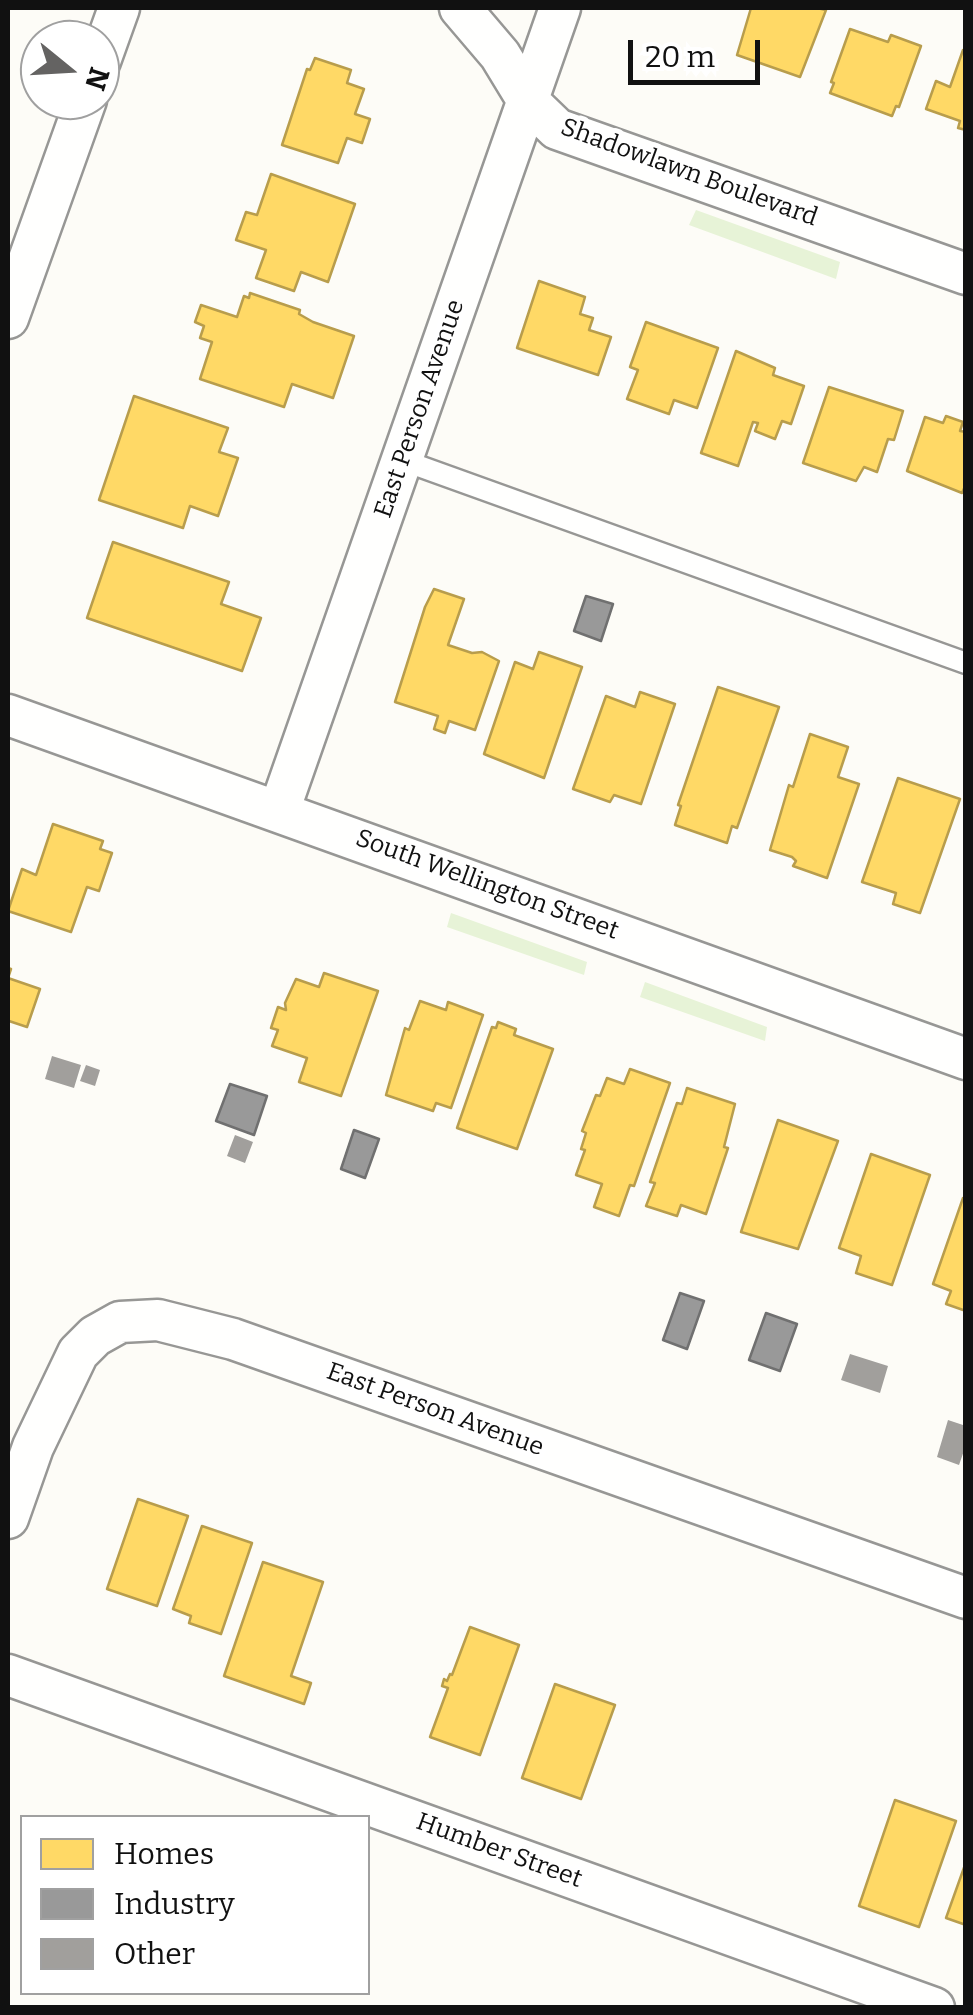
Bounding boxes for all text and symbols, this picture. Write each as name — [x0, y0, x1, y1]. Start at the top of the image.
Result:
north arrow — [20, 20, 120, 120]
scale bar — [633, 20, 766, 82]
text: 20 m — [645, 39, 715, 75]
text: N — [78, 63, 116, 94]
street label: Shadowlawn Boulevard — [557, 113, 821, 233]
street label: East Person Avenue — [369, 296, 471, 522]
street label: South Wellington Street — [352, 823, 622, 947]
street label: East Person Avenue — [322, 1357, 548, 1463]
street label: Humber Street — [412, 1807, 586, 1895]
legend — [20, 1815, 370, 1995]
text: Homes — [114, 1836, 214, 1872]
text: Industry — [114, 1886, 235, 1922]
text: Other — [114, 1936, 195, 1972]

